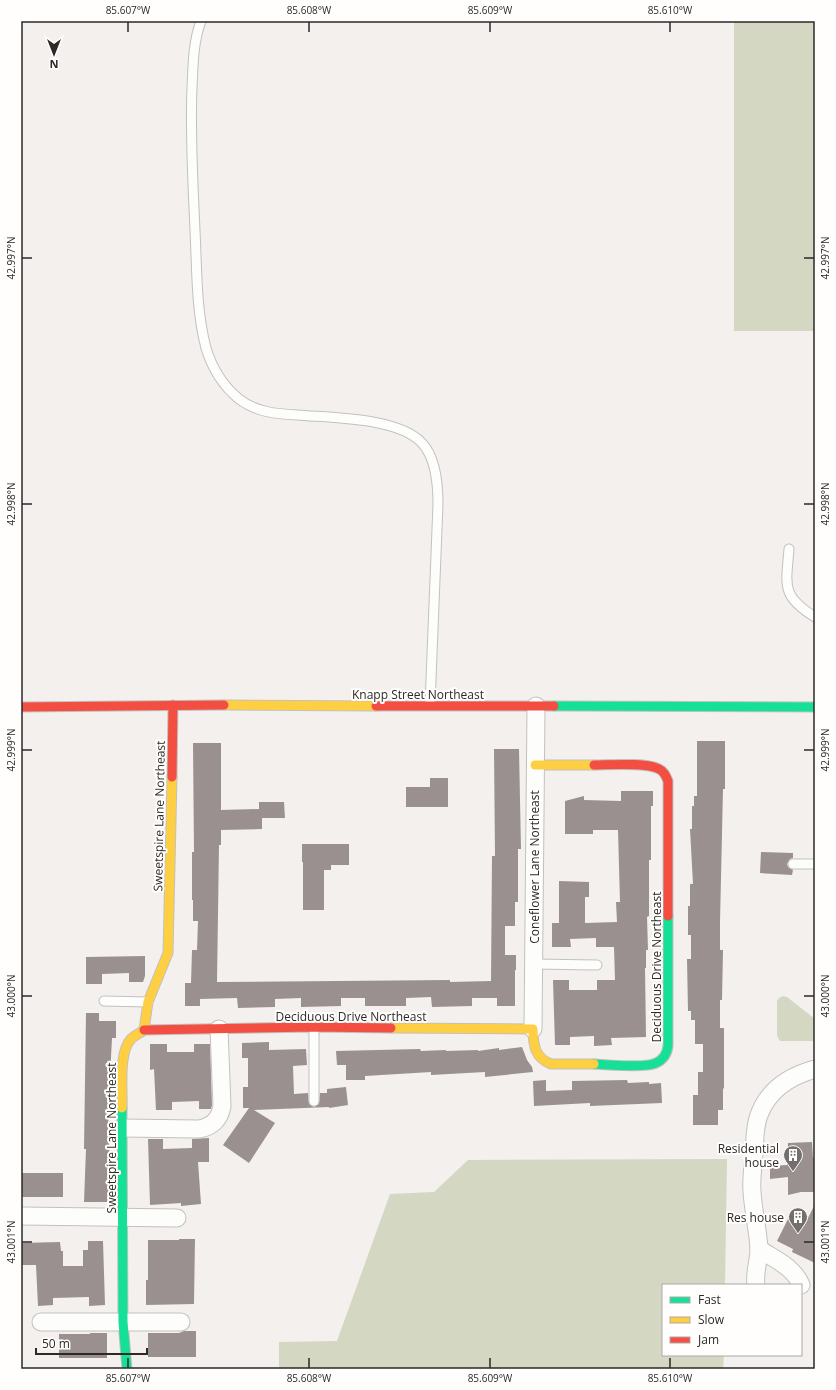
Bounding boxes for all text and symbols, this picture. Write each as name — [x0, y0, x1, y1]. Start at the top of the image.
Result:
text: 85.607°W — [106, 3, 151, 17]
text: 85.608°W — [287, 3, 332, 17]
text: 85.609°W — [468, 3, 513, 17]
text: 85.610°W — [648, 3, 693, 17]
north arrow — [34, 34, 74, 74]
text: N — [50, 57, 58, 72]
text: 42.997°N — [4, 236, 18, 280]
text: 42.997°N — [818, 236, 832, 280]
text: 42.998°N — [4, 482, 18, 526]
text: 42.998°N — [818, 482, 832, 526]
street label: Knapp Street Northeast — [352, 686, 484, 703]
text: 42.999°N — [4, 728, 18, 772]
text: 42.999°N — [818, 728, 832, 772]
street label: Sweetspire Lane Northeast — [149, 740, 169, 892]
street label: Coneflower Lane Northeast — [526, 790, 543, 944]
street label: Deciduous Drive Northeast — [648, 891, 665, 1043]
text: 43.000°N — [4, 974, 18, 1018]
text: 43.000°N — [818, 974, 832, 1018]
street label: Deciduous Drive Northeast — [275, 1008, 427, 1025]
street label: Sweetspire Lane Northeast — [103, 1063, 120, 1213]
place label: Residential house — [718, 1140, 779, 1171]
building icon: Residential house — [782, 1144, 804, 1172]
building icon: Res house — [787, 1206, 809, 1234]
place label: Res house — [727, 1209, 784, 1226]
text: 43.001°N — [4, 1220, 18, 1264]
text: 43.001°N — [818, 1220, 832, 1264]
legend — [662, 1284, 802, 1356]
text: Fast — [698, 1291, 721, 1308]
text: Slow — [698, 1311, 725, 1328]
scale bar — [36, 1330, 147, 1356]
text: Jam — [697, 1331, 719, 1348]
text: 50 m — [42, 1335, 70, 1352]
text: 85.607°W — [106, 1371, 151, 1385]
text: 85.608°W — [287, 1371, 332, 1385]
text: 85.609°W — [468, 1371, 513, 1385]
text: 85.610°W — [648, 1371, 693, 1385]

